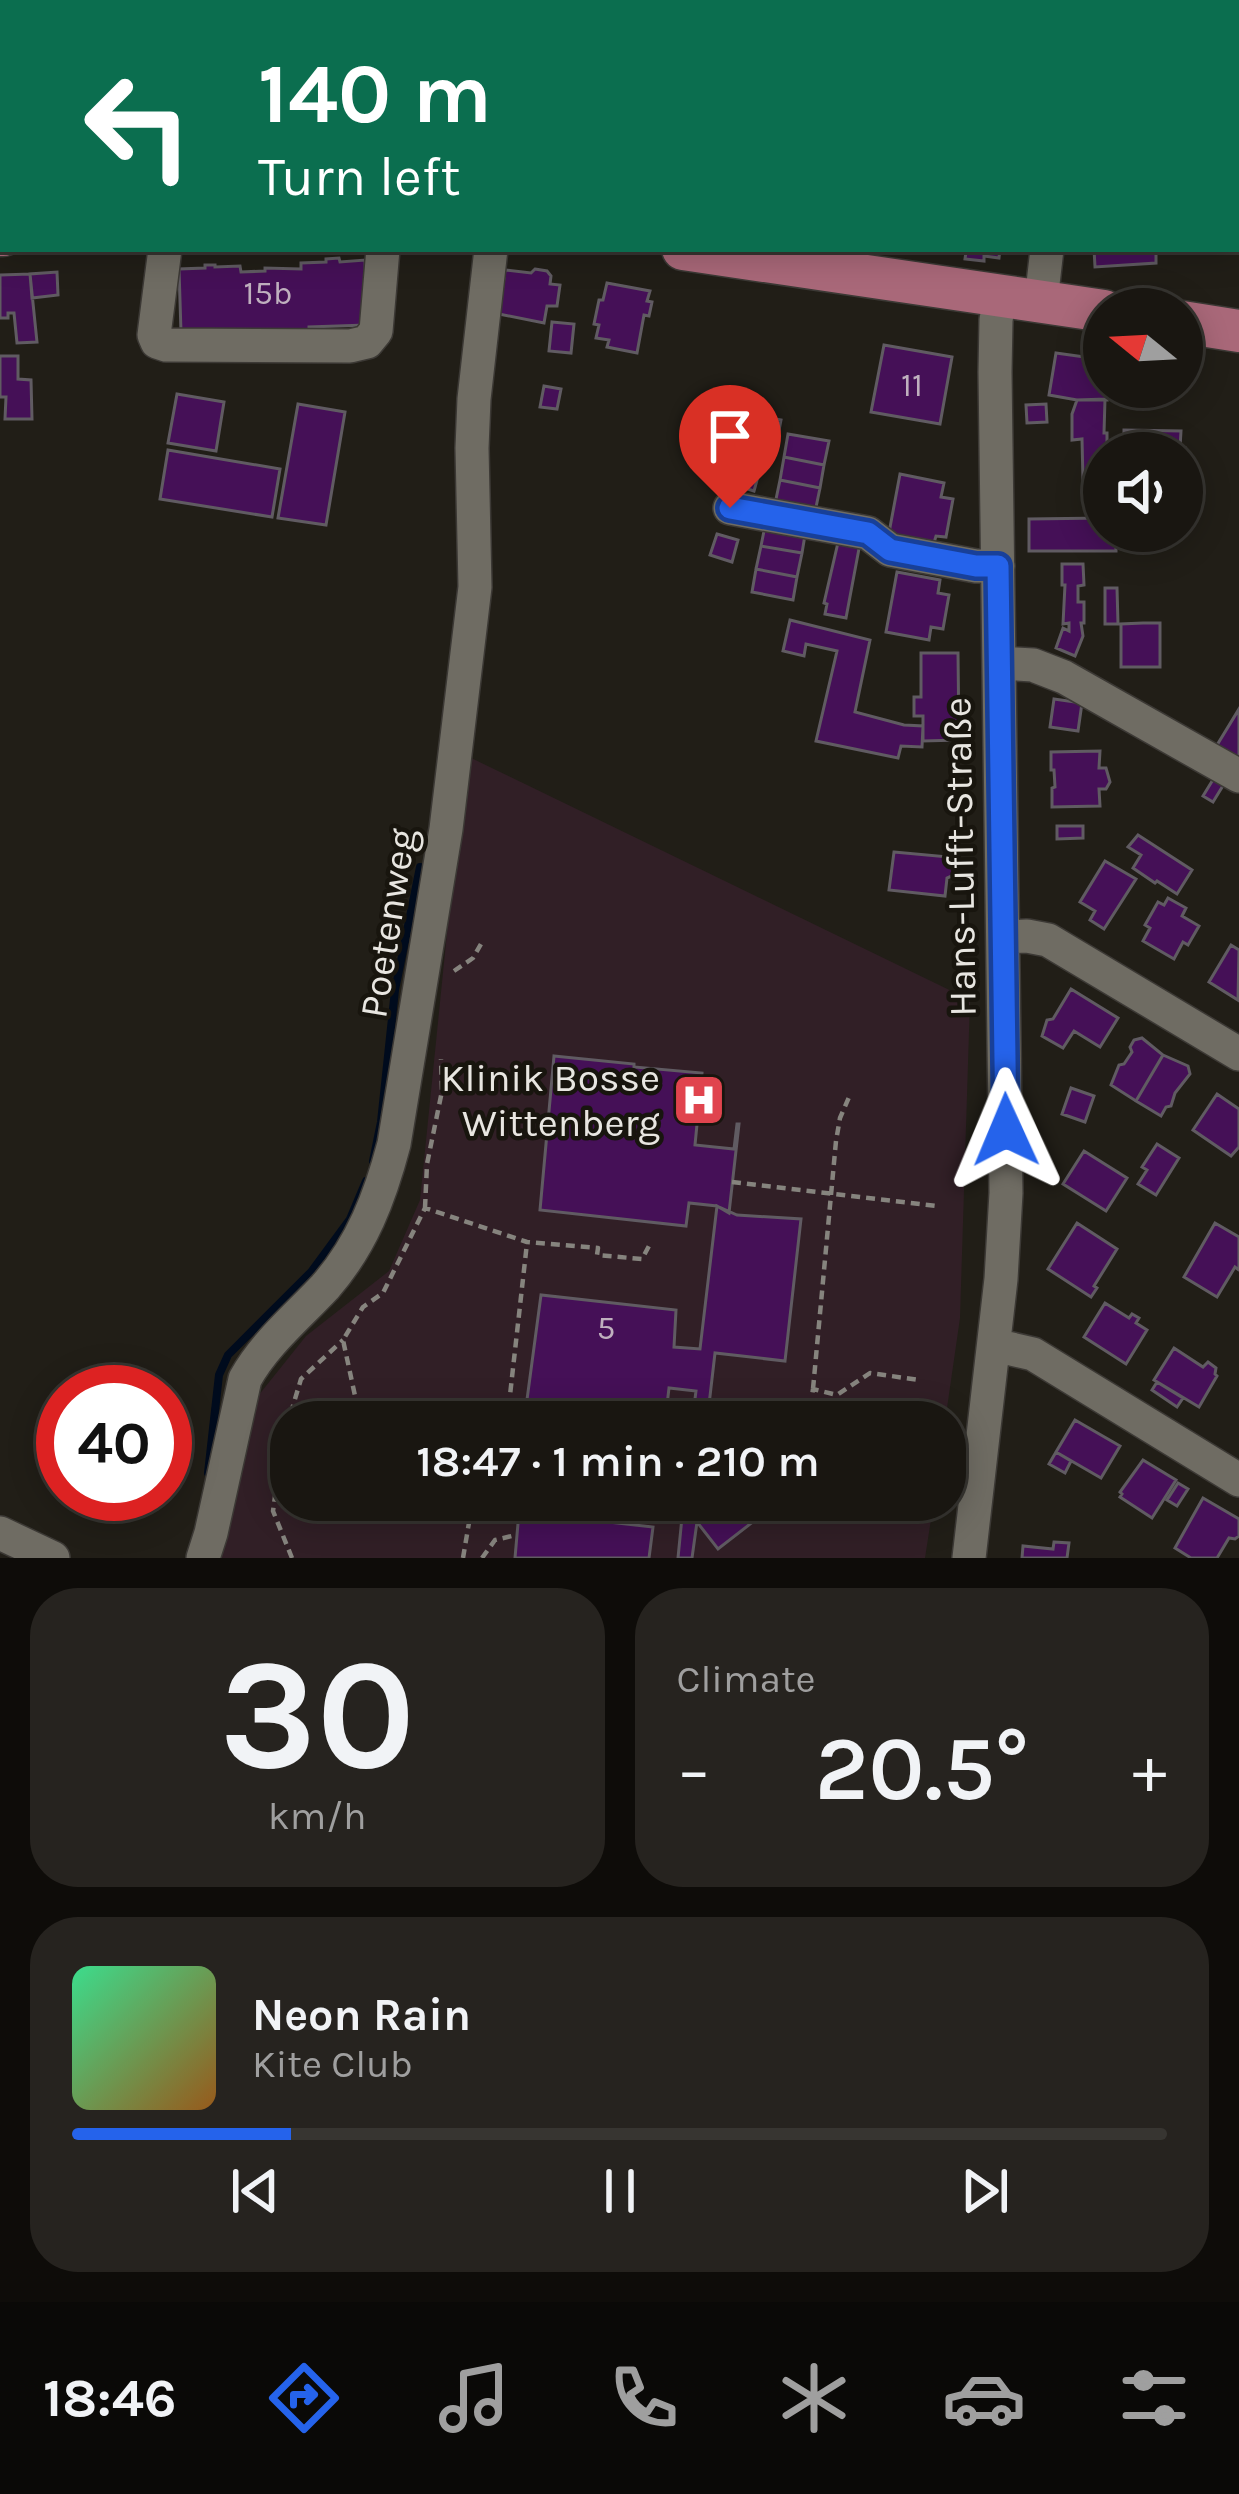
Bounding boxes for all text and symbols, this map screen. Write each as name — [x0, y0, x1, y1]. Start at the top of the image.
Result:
text: 140 m — [258, 45, 492, 143]
icon: left — [60, 48, 216, 204]
text: Turn left — [258, 145, 461, 209]
house number: 15b — [243, 274, 293, 312]
north arrow — [1083, 288, 1203, 408]
map controls — [1083, 288, 1203, 552]
house number: 11 — [901, 366, 923, 404]
pin — [679, 385, 781, 508]
icon: arrive — [697, 403, 763, 469]
button: sound — [1083, 432, 1203, 552]
street label: Hans-Lufft-Straße — [934, 697, 986, 1017]
street label: Poetenweg — [350, 825, 426, 1021]
place label: Klinik Bosse Wittenberg — [441, 1055, 660, 1146]
position arrow — [943, 1067, 1069, 1193]
hospital icon: Klinik Bosse Wittenberg — [671, 1072, 727, 1128]
house number: 5 — [597, 1309, 615, 1347]
speed limit sign: 40 — [36, 1365, 192, 1521]
text: 18:47 · 1 min · 210 m — [416, 1435, 820, 1487]
text: 30 — [219, 1624, 415, 1806]
text: Climate — [677, 1656, 816, 1702]
text: 20.5° — [815, 1716, 1029, 1822]
text: − — [677, 1731, 711, 1809]
text: + — [1132, 1731, 1167, 1809]
text: km/h — [268, 1793, 367, 1839]
text: Neon Rain — [252, 1989, 471, 2041]
text: Kite Club — [252, 2041, 413, 2087]
icon: previous — [222, 2158, 288, 2224]
icon: pause — [587, 2158, 653, 2224]
icon: next — [952, 2158, 1018, 2224]
icon: directions — [262, 2356, 346, 2440]
icon: music — [432, 2356, 516, 2440]
icon: phone — [602, 2356, 686, 2440]
icon: climate — [772, 2356, 856, 2440]
icon: car — [942, 2356, 1026, 2440]
icon: filters — [1112, 2356, 1196, 2440]
text: 18:46 — [43, 2366, 177, 2430]

